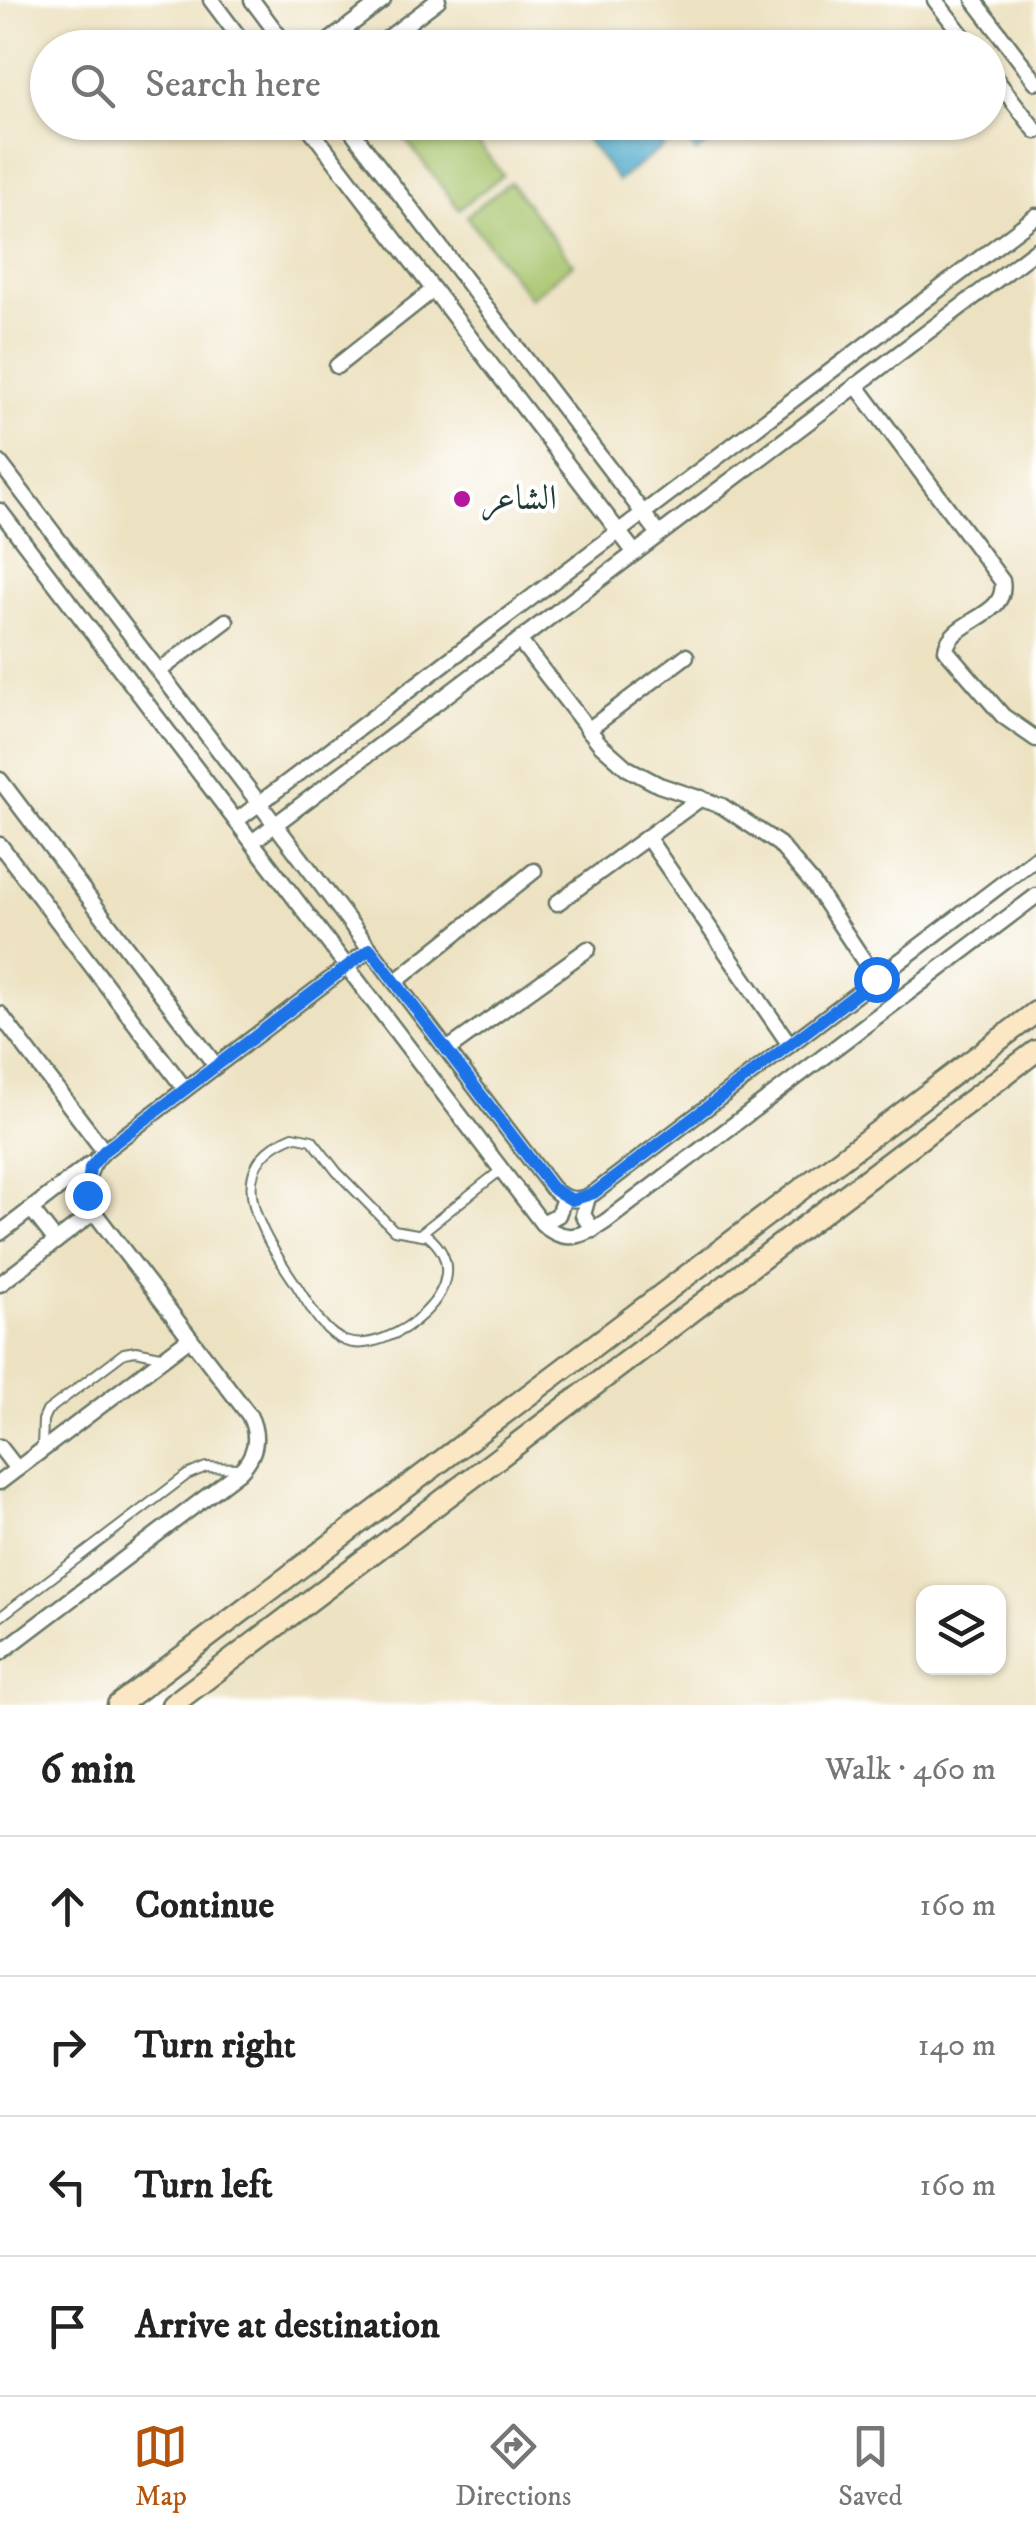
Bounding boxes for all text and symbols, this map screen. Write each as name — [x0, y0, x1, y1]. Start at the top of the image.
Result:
search box — [30, 30, 1006, 140]
icon: search — [65, 58, 120, 113]
text: Search here — [145, 61, 321, 109]
place label: الشاعر — [482, 477, 557, 521]
marker: الشاعر — [451, 488, 473, 510]
route start — [854, 957, 900, 1003]
route end — [65, 1173, 111, 1219]
map controls — [916, 1585, 1006, 1675]
button: layers — [916, 1585, 1006, 1675]
text: 6 min — [40, 1744, 135, 1796]
text: Walk · 460 m — [825, 1750, 996, 1790]
icon: ahead — [40, 1879, 95, 1934]
text: Continue — [135, 1882, 274, 1930]
text: 160 m — [920, 1886, 996, 1926]
icon: right — [40, 2019, 95, 2074]
text: Turn right — [135, 2022, 296, 2070]
text: 140 m — [918, 2026, 996, 2066]
icon: left — [40, 2159, 95, 2214]
text: Turn left — [135, 2162, 273, 2210]
text: 160 m — [920, 2166, 996, 2206]
icon: arrive — [40, 2299, 95, 2354]
text: Arrive at destination — [135, 2302, 440, 2350]
tab: Map — [133, 2419, 188, 2514]
tab: Directions — [455, 2419, 571, 2514]
tab: Saved — [838, 2419, 903, 2514]

